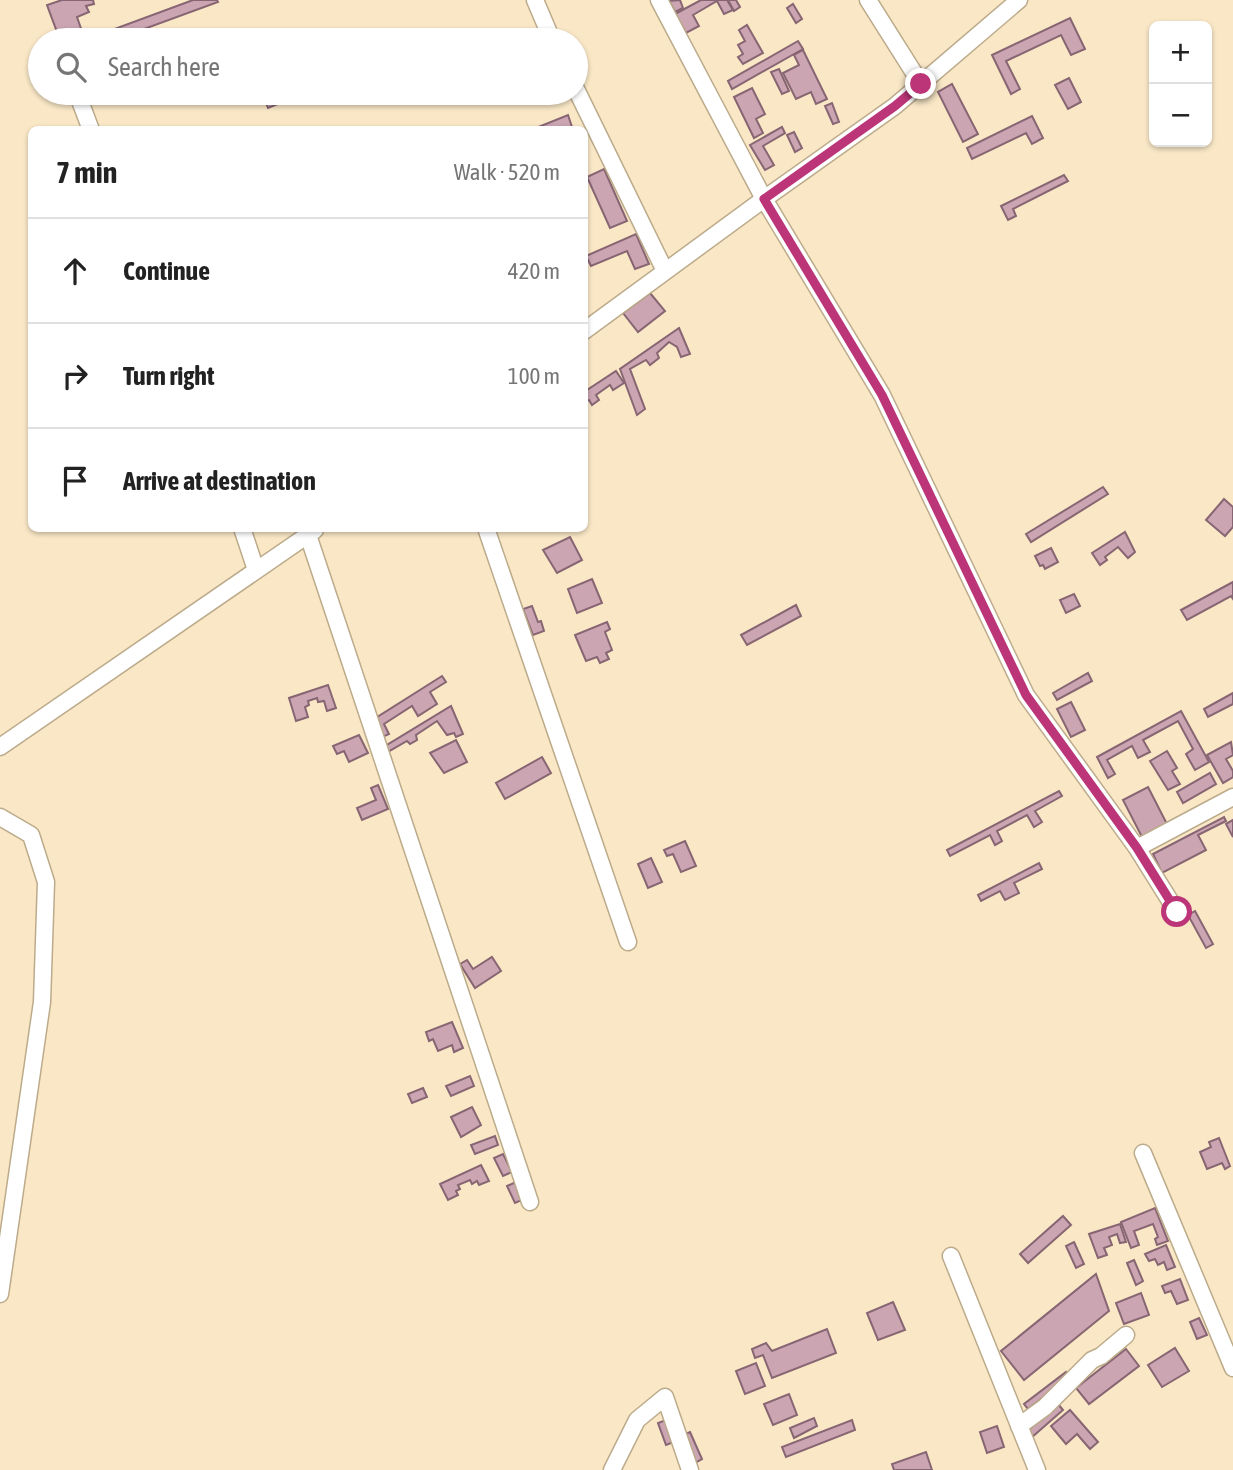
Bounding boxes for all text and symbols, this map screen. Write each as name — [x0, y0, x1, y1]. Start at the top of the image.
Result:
map controls — [1149, 21, 1212, 147]
button: + — [1149, 21, 1212, 84]
search box — [28, 28, 588, 105]
icon: search — [52, 48, 90, 86]
text: Search here — [108, 52, 220, 82]
route end — [905, 68, 936, 99]
button: − — [1149, 84, 1212, 147]
text: 7 min — [56, 155, 117, 189]
text: Walk · 520 m — [454, 159, 560, 185]
icon: ahead — [56, 252, 94, 290]
text: Continue — [123, 256, 210, 286]
text: 420 m — [508, 258, 560, 284]
icon: right — [56, 357, 94, 395]
text: Turn right — [123, 361, 214, 391]
text: 100 m — [508, 363, 560, 389]
icon: arrive — [56, 462, 94, 500]
text: Arrive at destination — [123, 466, 316, 496]
route start — [1161, 896, 1192, 927]

